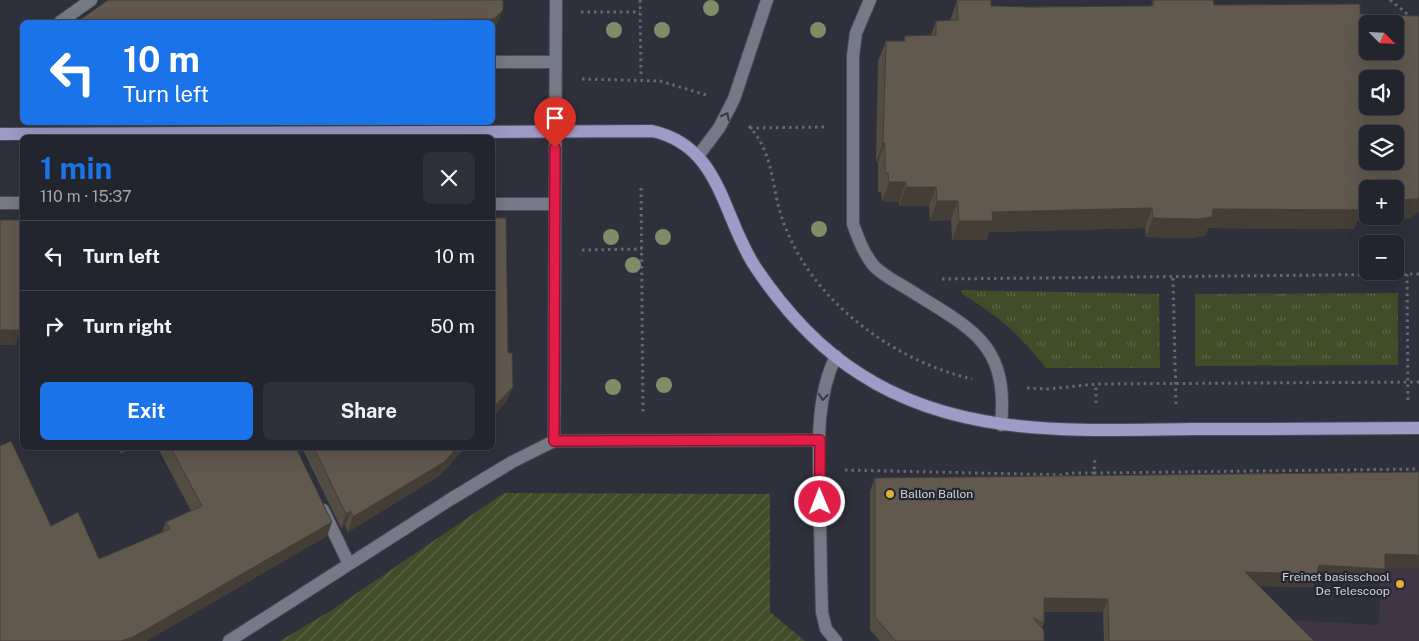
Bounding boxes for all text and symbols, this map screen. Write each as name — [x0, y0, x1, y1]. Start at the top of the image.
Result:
north arrow — [1359, 15, 1404, 60]
map controls — [1359, 15, 1404, 280]
text: 10 m — [123, 39, 200, 80]
icon: left — [40, 40, 105, 105]
button: sound — [1359, 70, 1404, 115]
text: Turn left — [123, 81, 209, 107]
pin — [534, 97, 576, 148]
icon: arrive — [541, 104, 569, 132]
one-way arrow — [720, 112, 730, 121]
button: layers — [1359, 125, 1404, 170]
text: 1 min — [40, 150, 112, 186]
button: close — [423, 152, 475, 204]
button: + — [1359, 180, 1404, 225]
text: 110 m · 15:37 — [40, 187, 132, 206]
button: − — [1359, 235, 1404, 280]
icon: left — [40, 242, 68, 270]
text: Turn left — [83, 245, 160, 267]
text: 10 m — [435, 245, 475, 267]
icon: right — [40, 312, 68, 340]
text: Turn right — [83, 315, 172, 337]
text: 50 m — [430, 315, 475, 337]
button: Exit — [40, 382, 253, 440]
button: Share — [263, 382, 475, 440]
one-way arrow — [818, 393, 829, 401]
position arrow — [793, 475, 845, 527]
place label: Ballon Ballon — [900, 487, 973, 501]
marker: Ballon Ballon — [884, 488, 896, 500]
place label: Freinet basisschool De Telescoop — [1282, 570, 1390, 598]
marker: Freinet basisschool De Telescoop — [1394, 578, 1406, 590]

